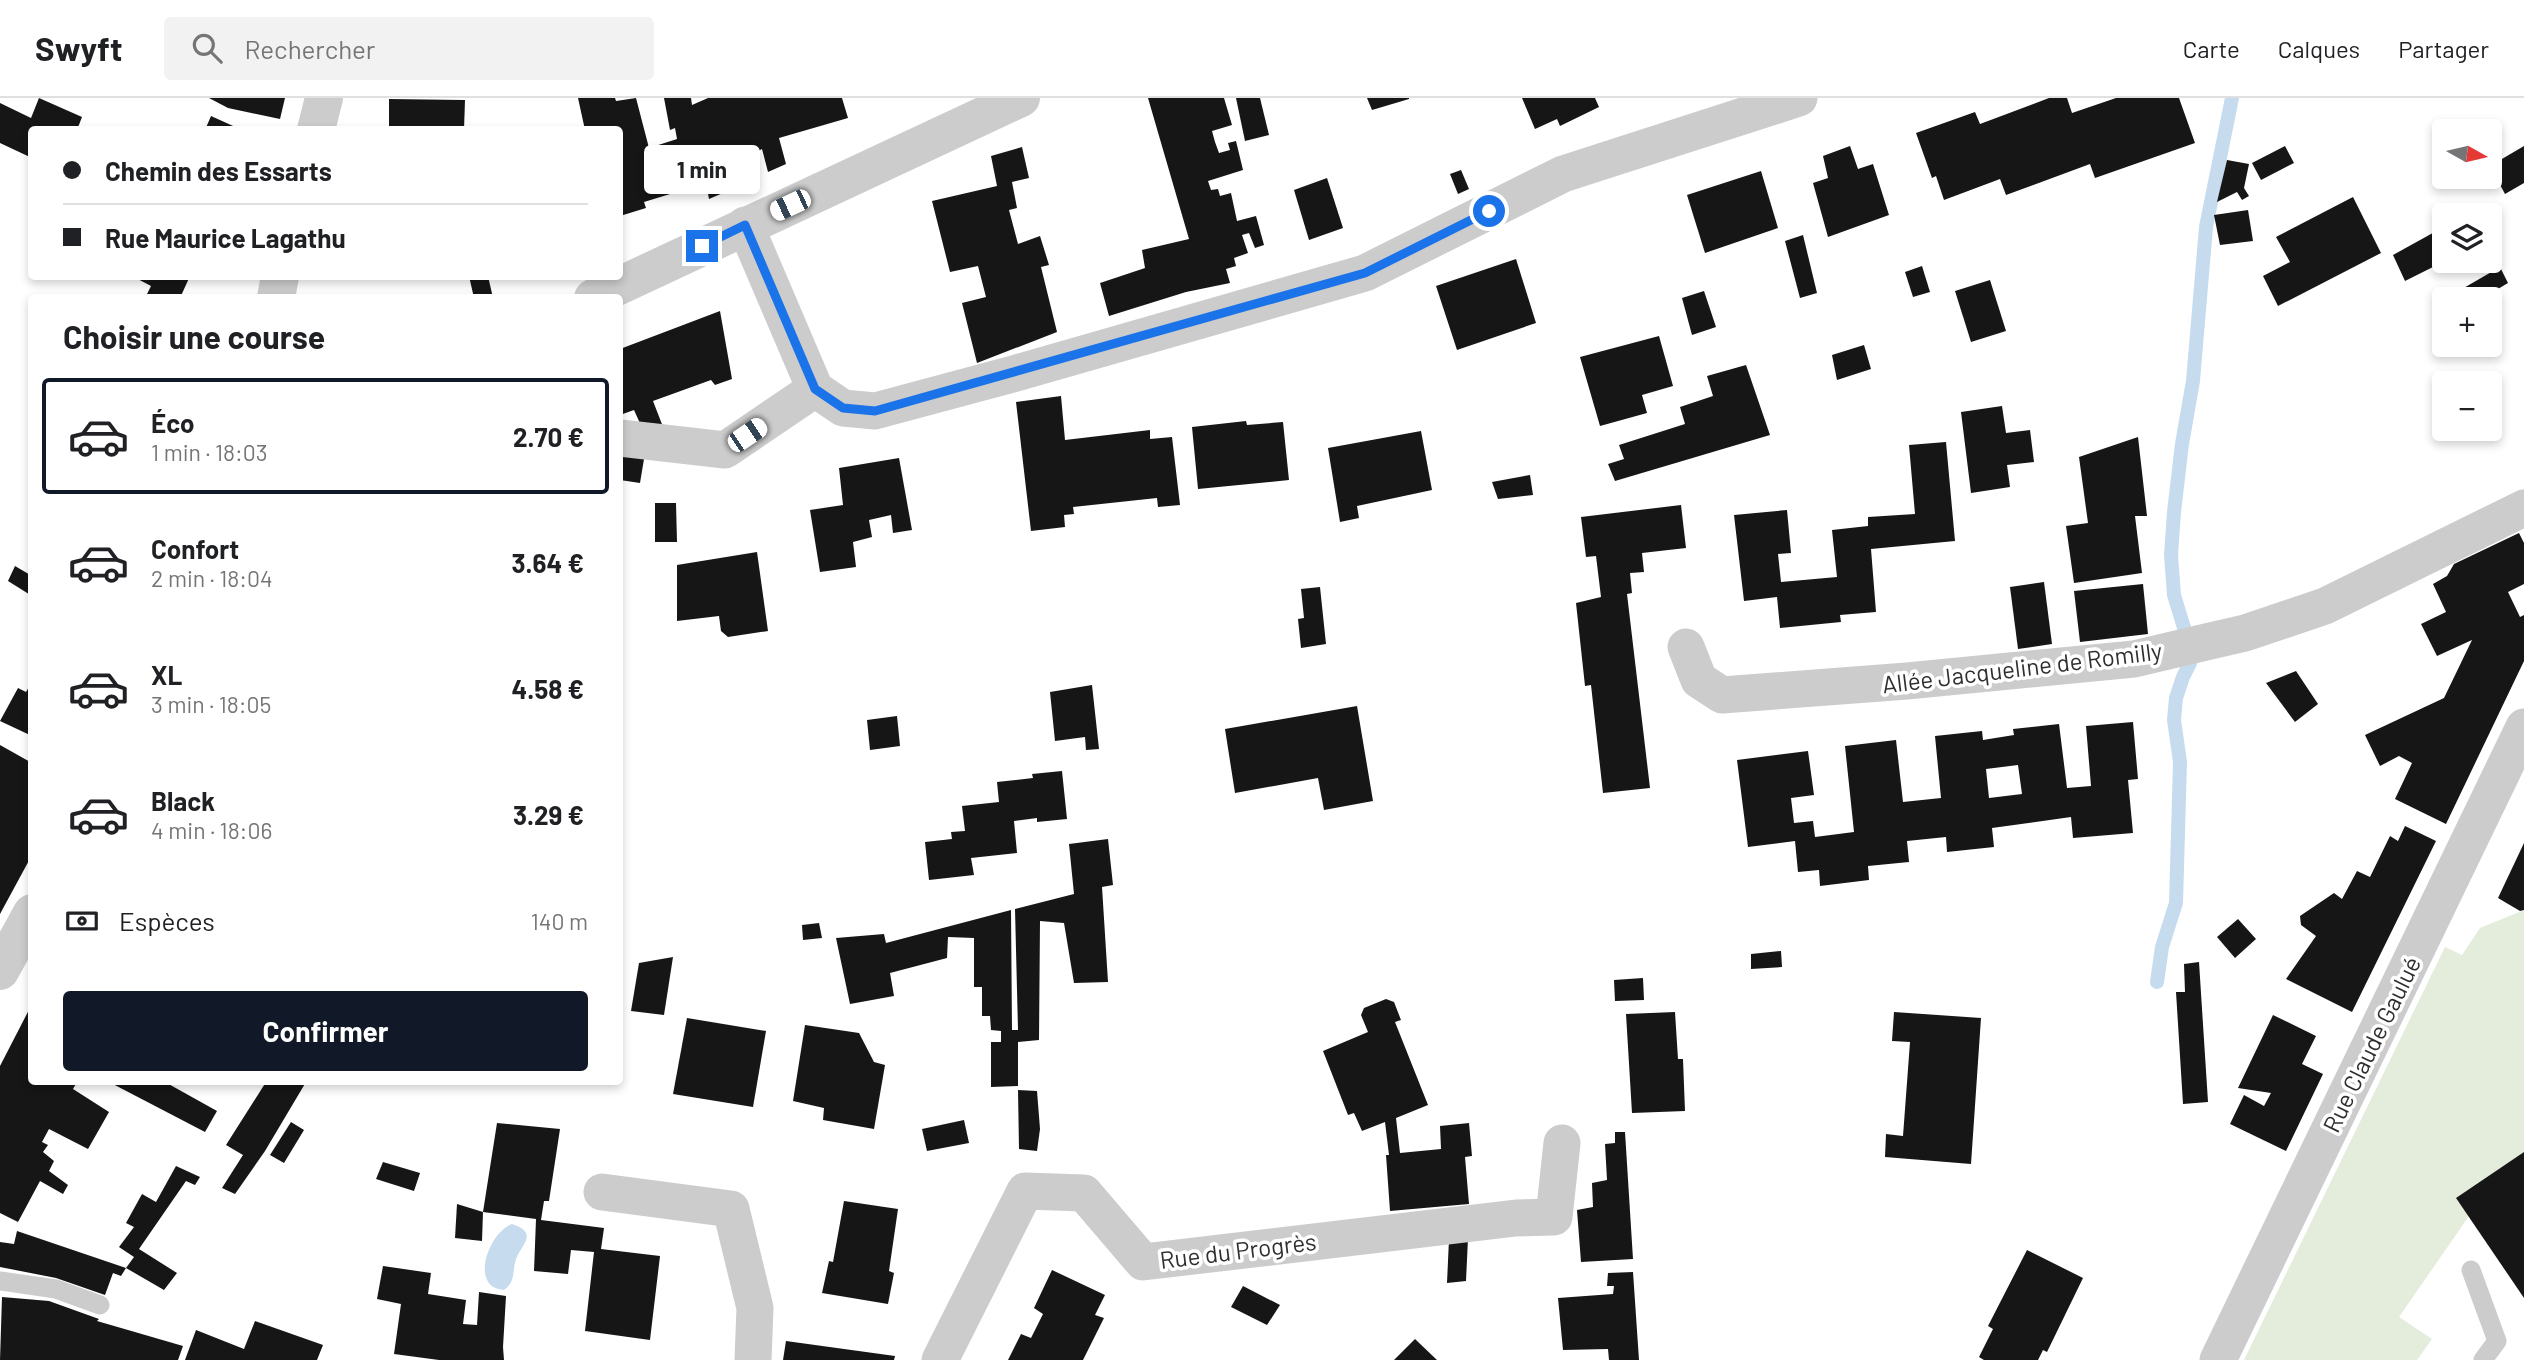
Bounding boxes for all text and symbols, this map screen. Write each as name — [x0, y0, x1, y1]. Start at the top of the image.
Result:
search box — [164, 17, 654, 80]
text: Swyft — [35, 28, 122, 68]
icon: search — [188, 29, 226, 67]
text: Rechercher — [244, 33, 375, 64]
text: Carte — [2183, 34, 2240, 63]
text: Calques — [2278, 34, 2360, 63]
text: Partager — [2398, 34, 2489, 63]
north arrow — [2432, 119, 2502, 189]
map controls — [2432, 119, 2502, 441]
callout: 1 min — [644, 144, 760, 194]
text: Chemin des Essarts — [105, 155, 332, 186]
text: 1 min — [677, 155, 727, 183]
car — [767, 187, 814, 223]
route start — [1473, 195, 1505, 227]
button: layers — [2432, 203, 2502, 273]
text: Rue Maurice Lagathu — [105, 222, 346, 253]
route end — [686, 230, 718, 262]
button: + — [2432, 287, 2502, 357]
text: Choisir une course — [63, 317, 325, 355]
button: − — [2432, 371, 2502, 441]
icon: car — [67, 405, 130, 468]
text: Éco — [151, 407, 194, 438]
car — [724, 415, 771, 455]
text: 2.70 € — [513, 421, 584, 452]
text: 1 min · 18:03 — [151, 438, 268, 466]
icon: car — [67, 531, 130, 594]
text: Confort — [151, 533, 239, 564]
text: 3.64 € — [512, 547, 584, 578]
text: 2 min · 18:04 — [151, 564, 273, 592]
street label: Allée Jacqueline de Romilly — [1880, 635, 2164, 699]
icon: car — [67, 657, 130, 720]
text: XL — [151, 659, 182, 690]
text: 4.58 € — [511, 673, 584, 704]
text: 3 min · 18:05 — [151, 690, 271, 718]
icon: car — [67, 783, 130, 846]
text: Black — [151, 785, 215, 816]
text: 3.29 € — [513, 799, 584, 830]
text: 4 min · 18:06 — [151, 816, 272, 844]
icon: cash — [63, 902, 101, 940]
text: Espèces — [119, 905, 215, 936]
text: 140 m — [531, 907, 588, 935]
street label: Rue Claude Gaulué — [2316, 951, 2426, 1137]
button: Confirmer — [63, 991, 588, 1071]
street label: Rue du Progrès — [1158, 1226, 1318, 1274]

